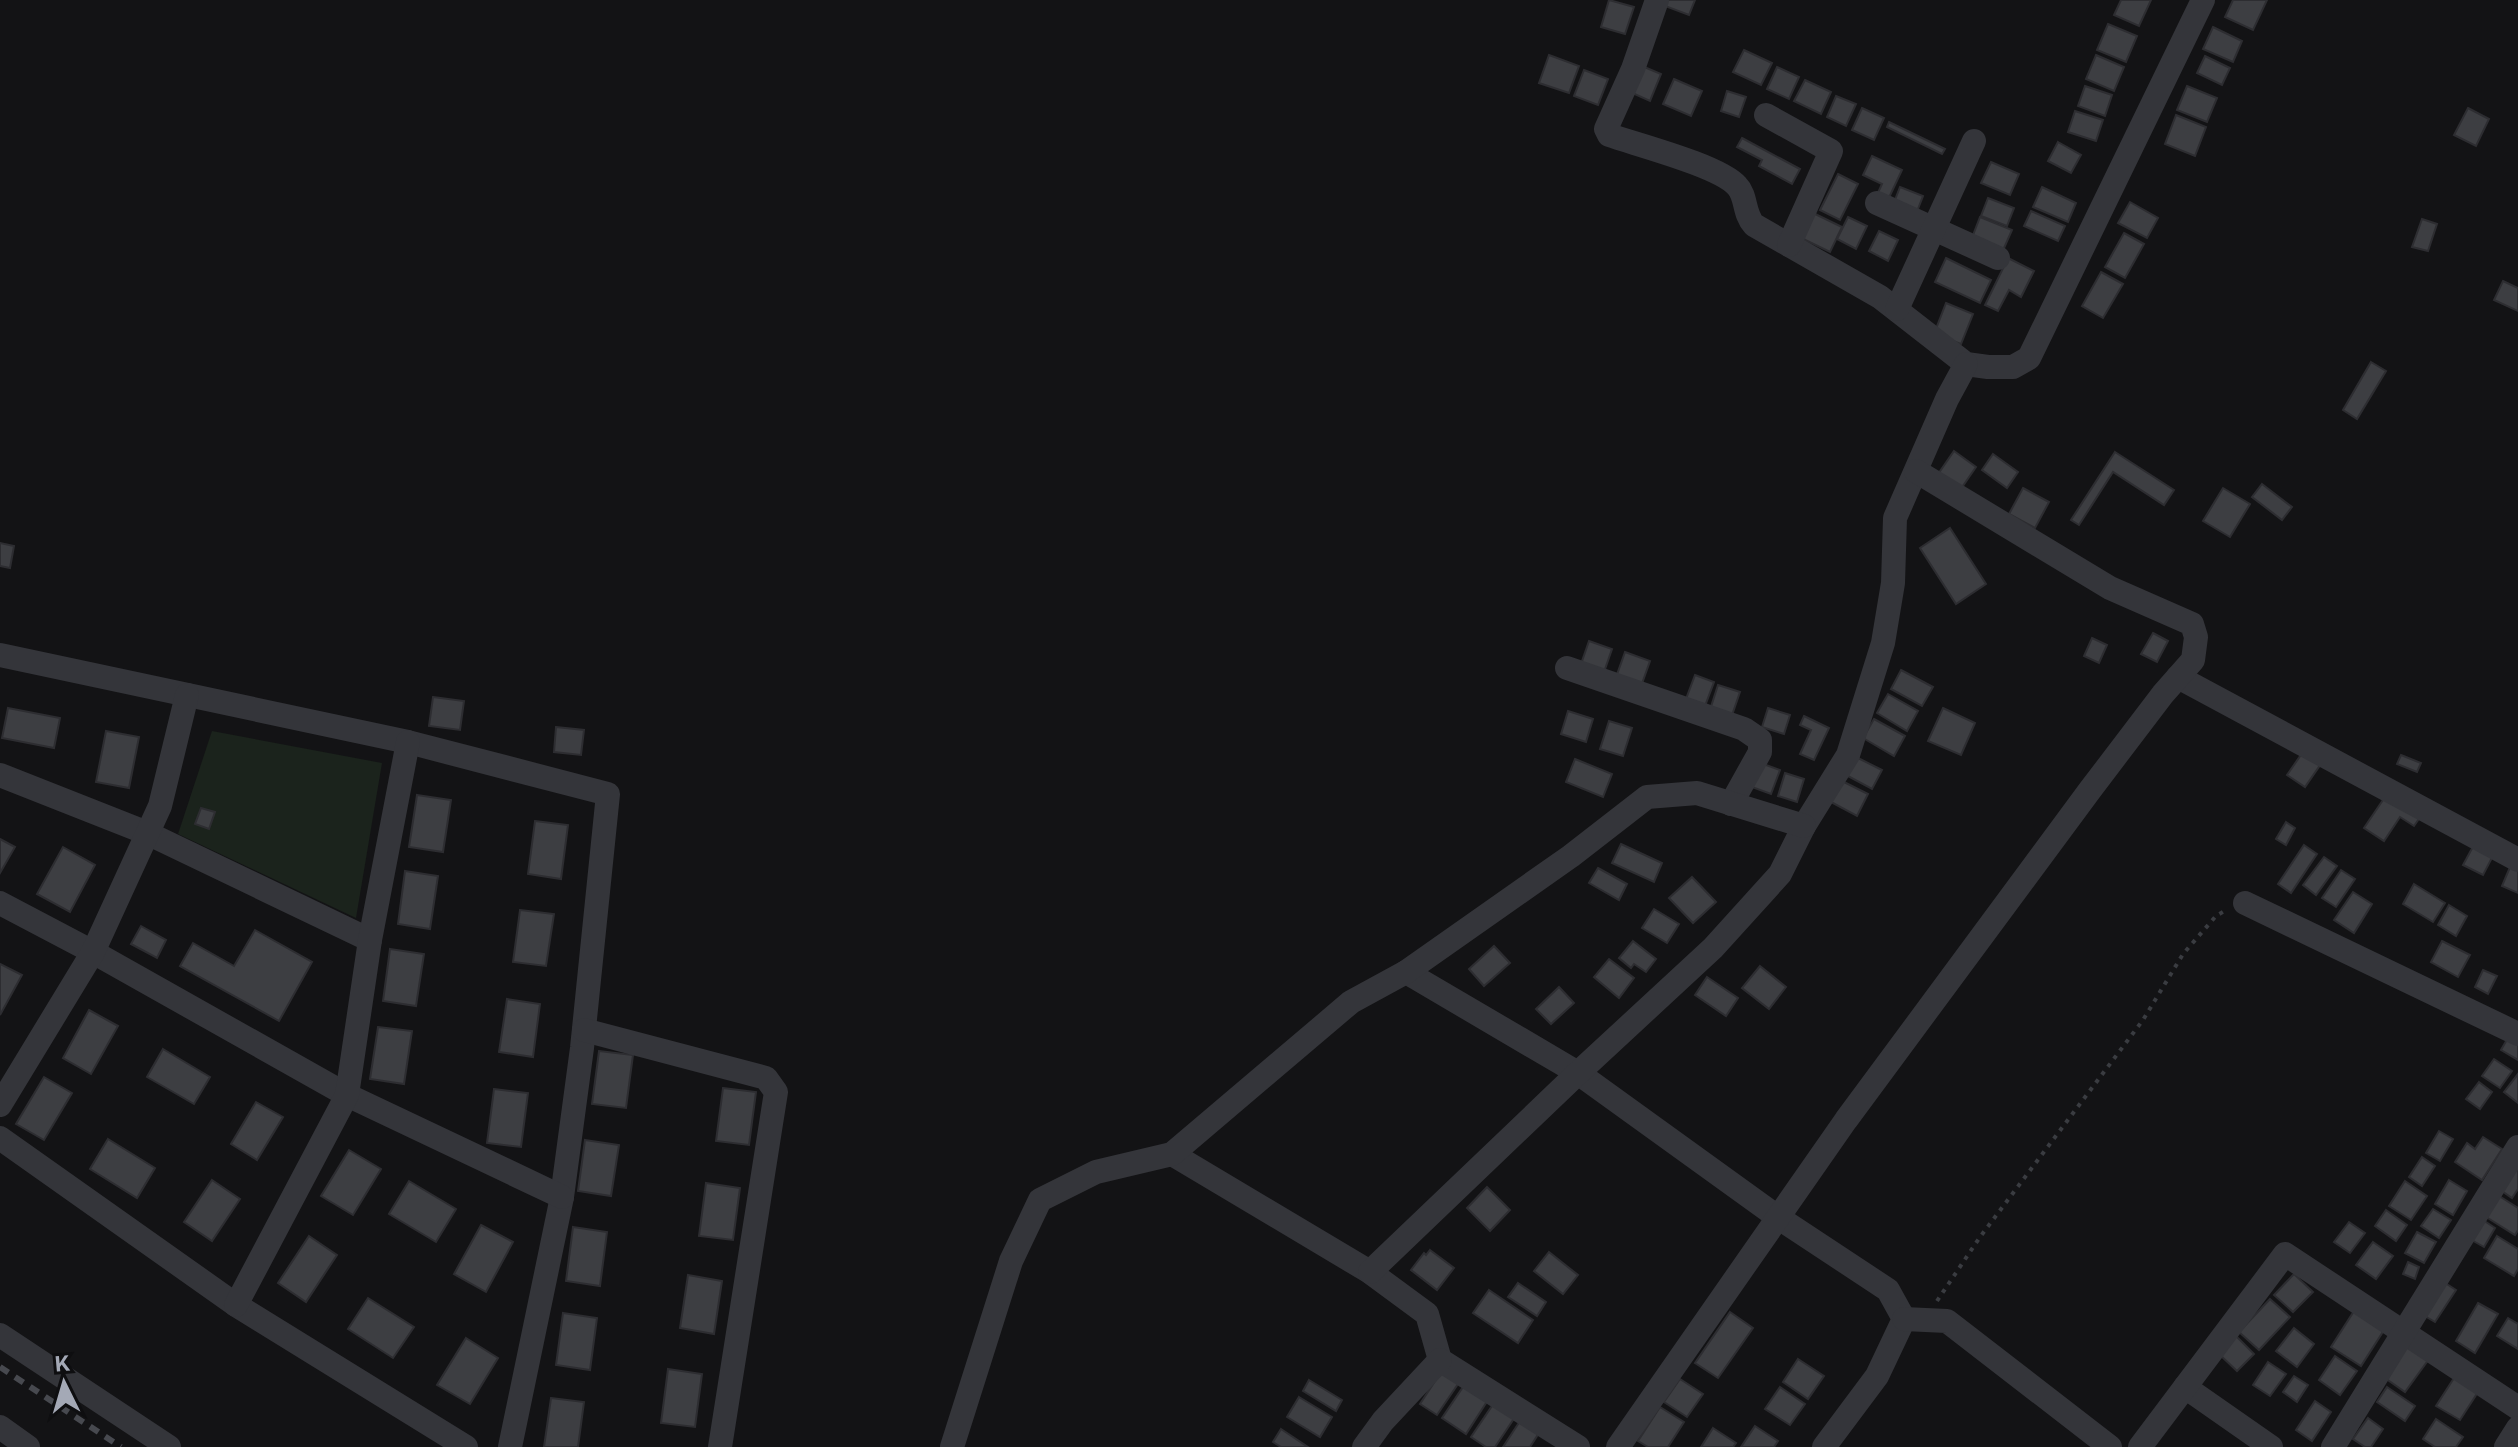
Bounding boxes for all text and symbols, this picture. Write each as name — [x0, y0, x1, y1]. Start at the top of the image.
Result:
north arrow — [24, 1343, 104, 1423]
text: K — [53, 1347, 72, 1378]

